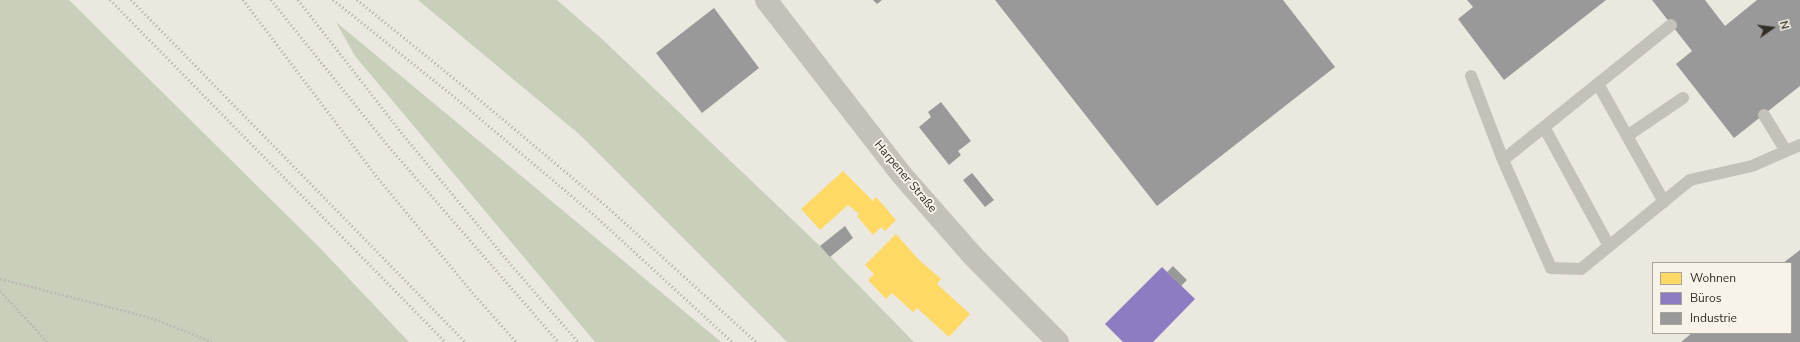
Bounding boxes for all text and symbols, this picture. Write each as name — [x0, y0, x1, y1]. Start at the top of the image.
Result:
north arrow — [1752, 8, 1792, 48]
text: N — [1776, 19, 1792, 31]
street label: Harpener Straße — [871, 138, 939, 216]
legend — [1652, 262, 1792, 334]
text: Wohnen — [1690, 270, 1736, 286]
text: Büros — [1690, 290, 1722, 306]
text: Industrie — [1690, 310, 1737, 326]

